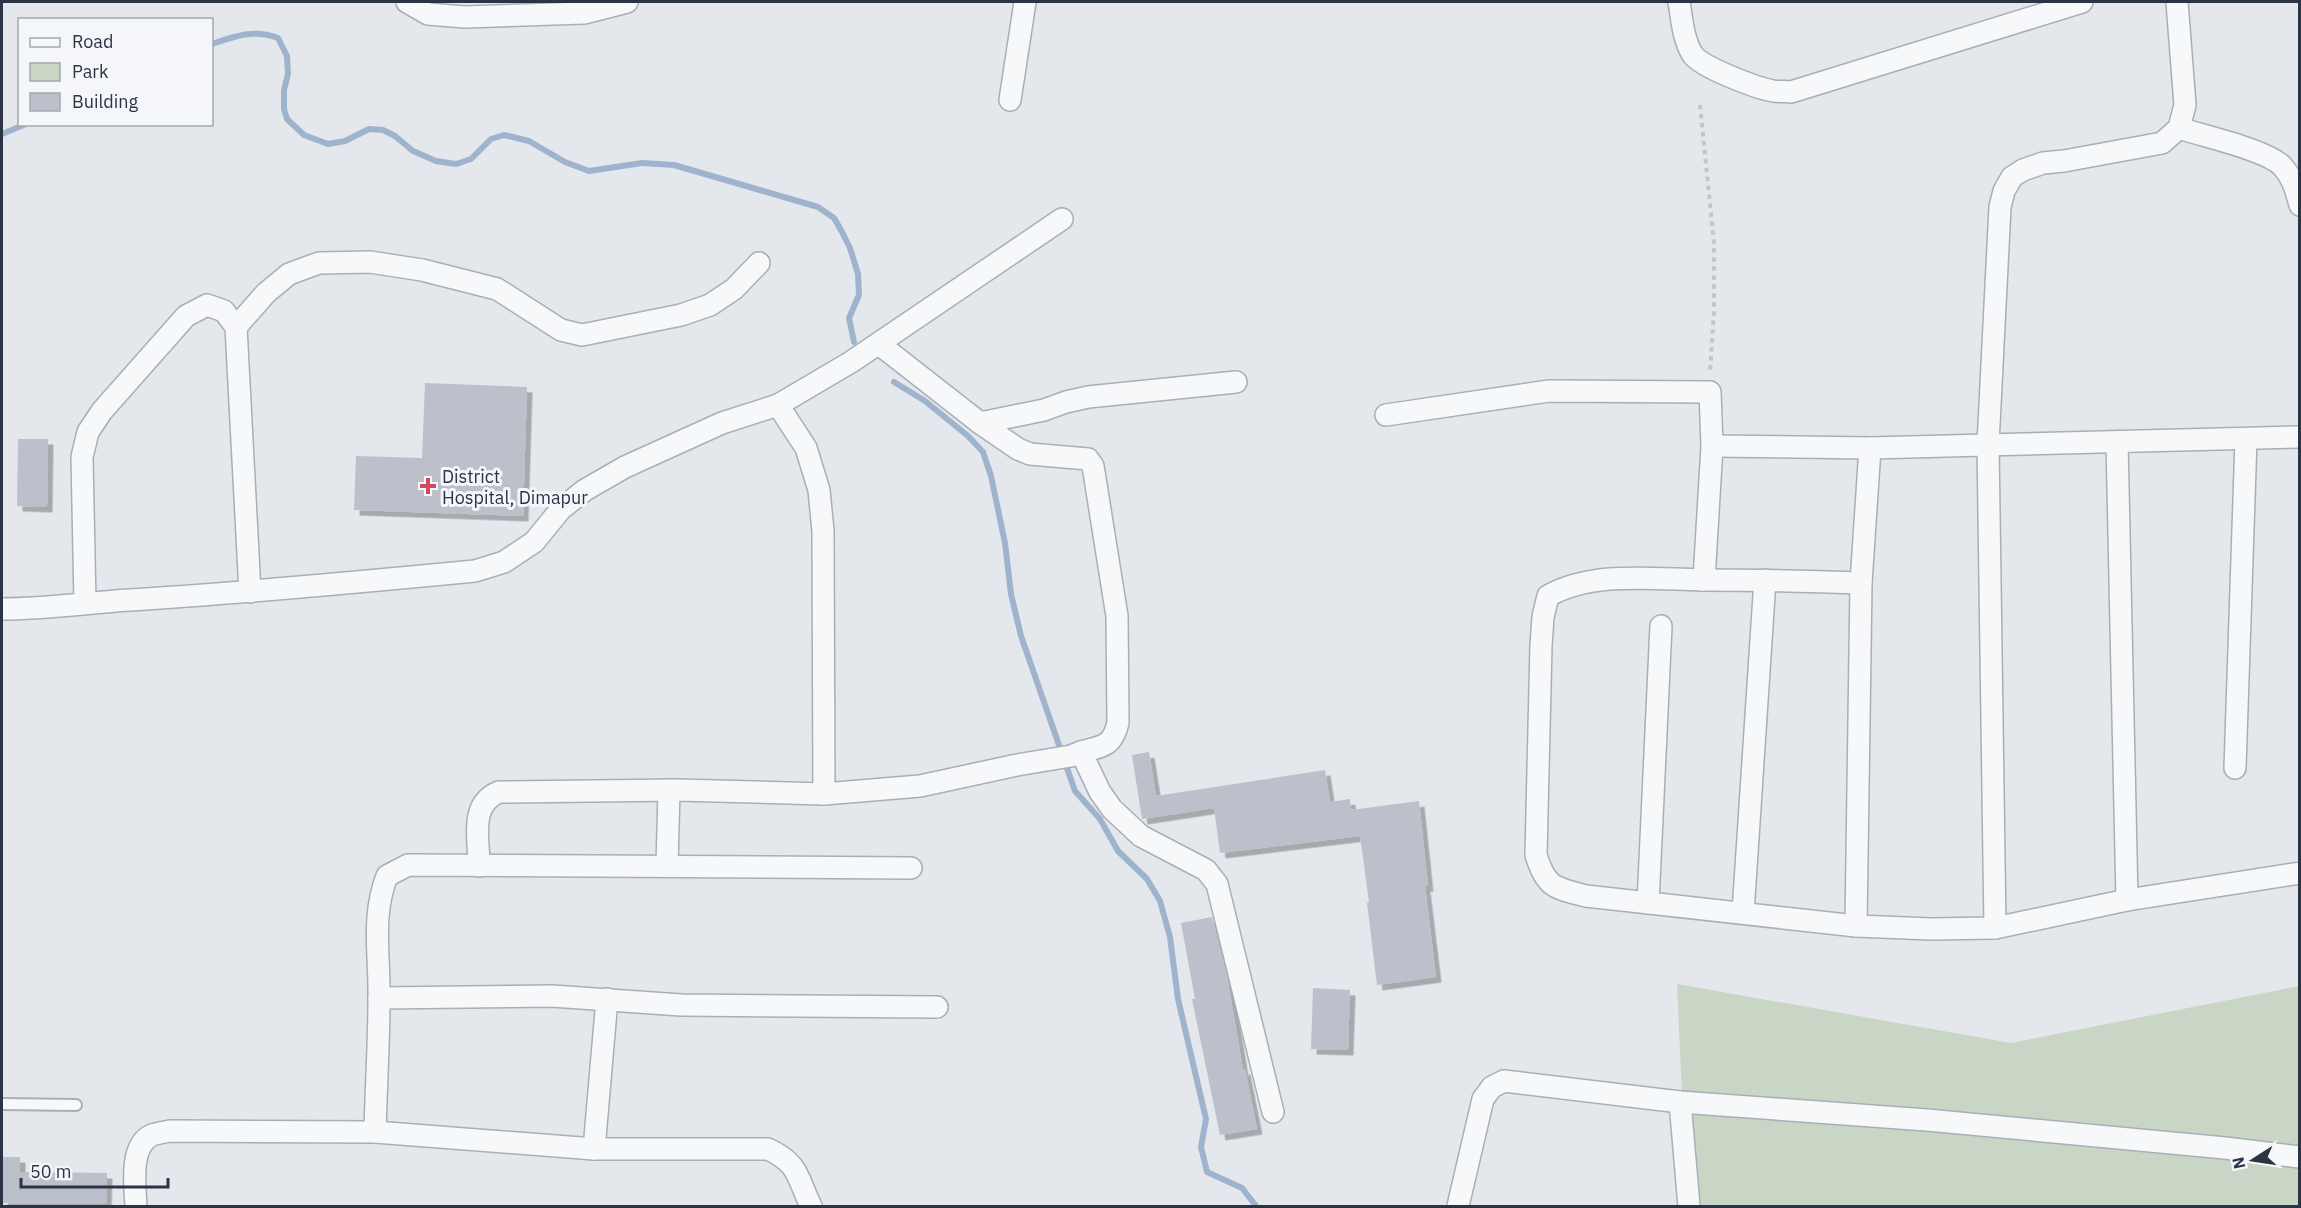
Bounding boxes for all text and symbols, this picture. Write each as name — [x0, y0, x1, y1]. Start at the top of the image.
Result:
legend — [18, 18, 213, 126]
text: Road — [72, 30, 113, 53]
text: Park — [72, 60, 109, 83]
text: Building — [72, 90, 139, 113]
place label: District Hospital, Dimapur — [442, 465, 588, 509]
marker: District Hospital, Dimapur — [419, 477, 437, 495]
north arrow — [2223, 1130, 2283, 1190]
scale bar — [21, 1151, 168, 1189]
text: N — [2227, 1155, 2249, 1171]
text: 50 m — [30, 1160, 72, 1183]

